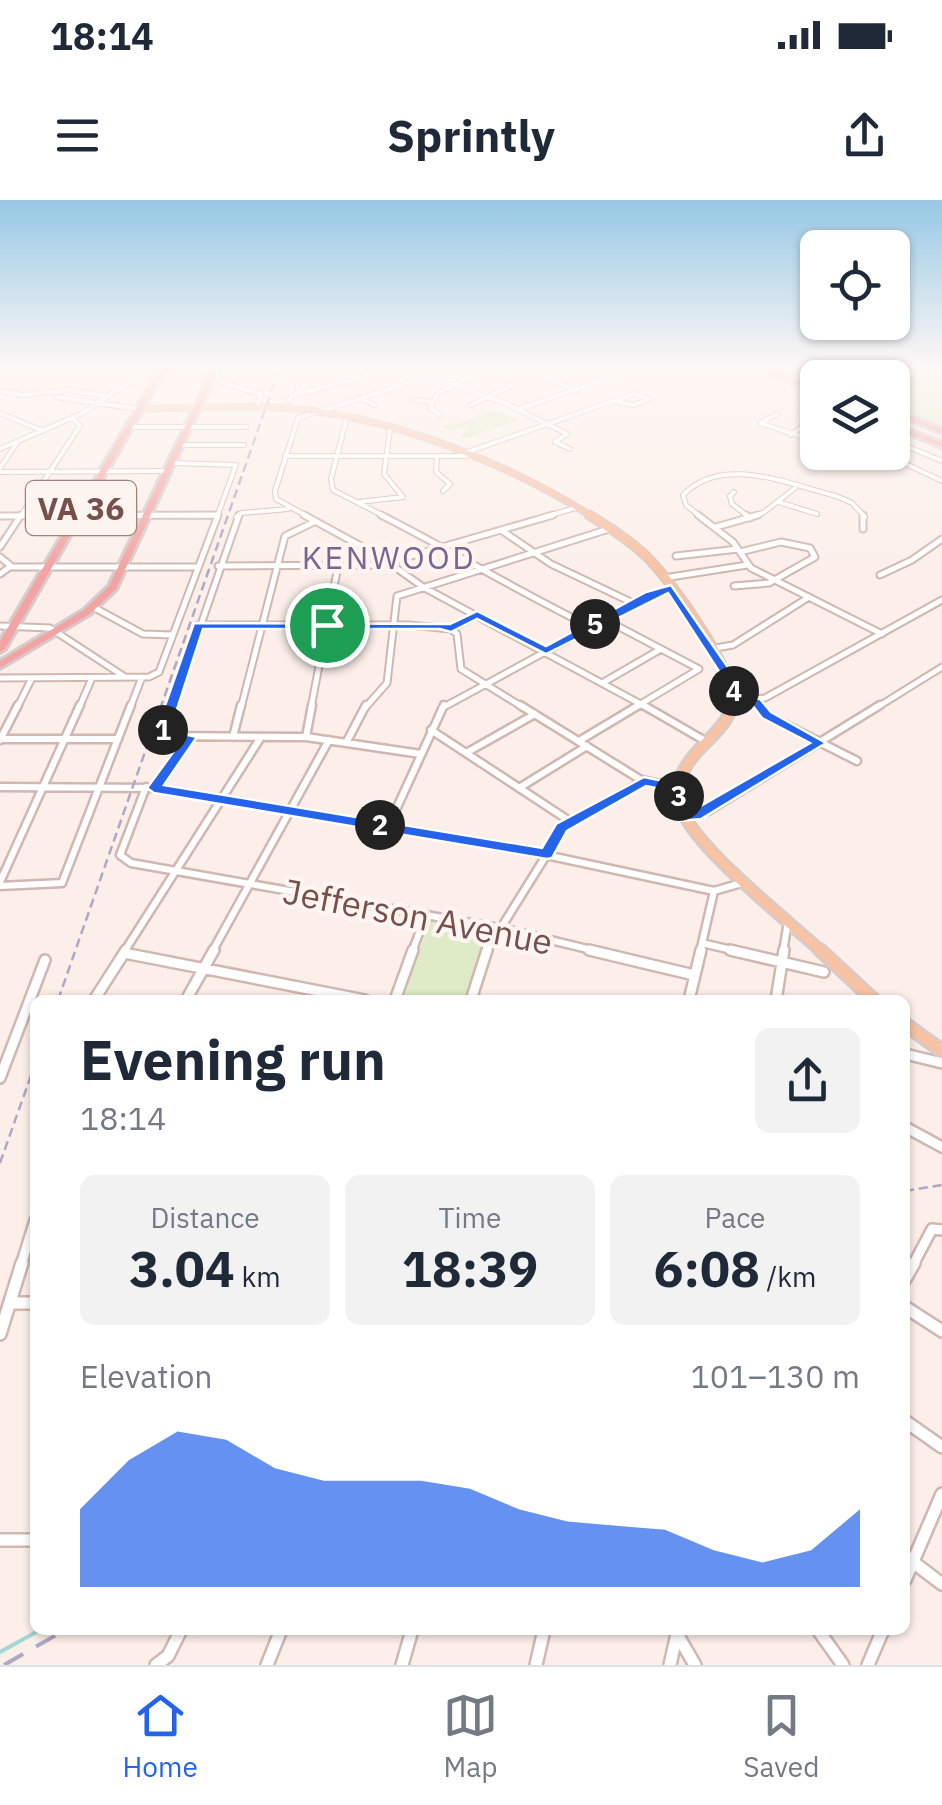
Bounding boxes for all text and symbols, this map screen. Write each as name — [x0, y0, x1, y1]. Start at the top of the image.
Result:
text: 18:14 — [50, 11, 154, 60]
text: Sprintly — [387, 106, 555, 164]
icon: menu — [50, 108, 105, 163]
icon: share — [837, 108, 892, 163]
map controls — [800, 230, 910, 470]
button: locate — [800, 230, 910, 340]
button: layers — [800, 360, 910, 470]
road number: VA 36 — [26, 481, 136, 535]
district label: KENWOOD — [302, 536, 476, 578]
pin — [285, 583, 370, 668]
icon: arrive — [300, 598, 355, 653]
pin: 5 — [570, 599, 620, 649]
text: 5 — [587, 605, 603, 642]
pin: 4 — [709, 666, 759, 716]
text: 4 — [726, 672, 742, 709]
pin: 1 — [138, 705, 188, 755]
text: 1 — [155, 711, 171, 748]
pin: 3 — [654, 771, 704, 821]
text: 3 — [671, 777, 687, 814]
pin: 2 — [355, 800, 405, 850]
text: 2 — [372, 806, 388, 843]
street label: Jefferson Avenue — [279, 867, 557, 965]
text: Evening run — [80, 1024, 386, 1095]
button: share — [755, 1028, 860, 1133]
text: 18:14 — [80, 1097, 166, 1139]
text: Distance — [150, 1199, 260, 1236]
text: Time — [439, 1199, 501, 1236]
text: Pace — [705, 1199, 765, 1236]
text: 3.04 — [129, 1236, 235, 1301]
text: 18:39 — [402, 1236, 538, 1301]
text: 6:08 — [653, 1236, 760, 1301]
text: km — [235, 1258, 281, 1295]
text: /km — [760, 1258, 817, 1295]
text: Elevation — [80, 1355, 213, 1397]
text: 101–130 m — [690, 1355, 860, 1397]
tab: Home — [123, 1688, 198, 1785]
tab: Map — [443, 1688, 498, 1785]
tab: Saved — [743, 1688, 819, 1785]

